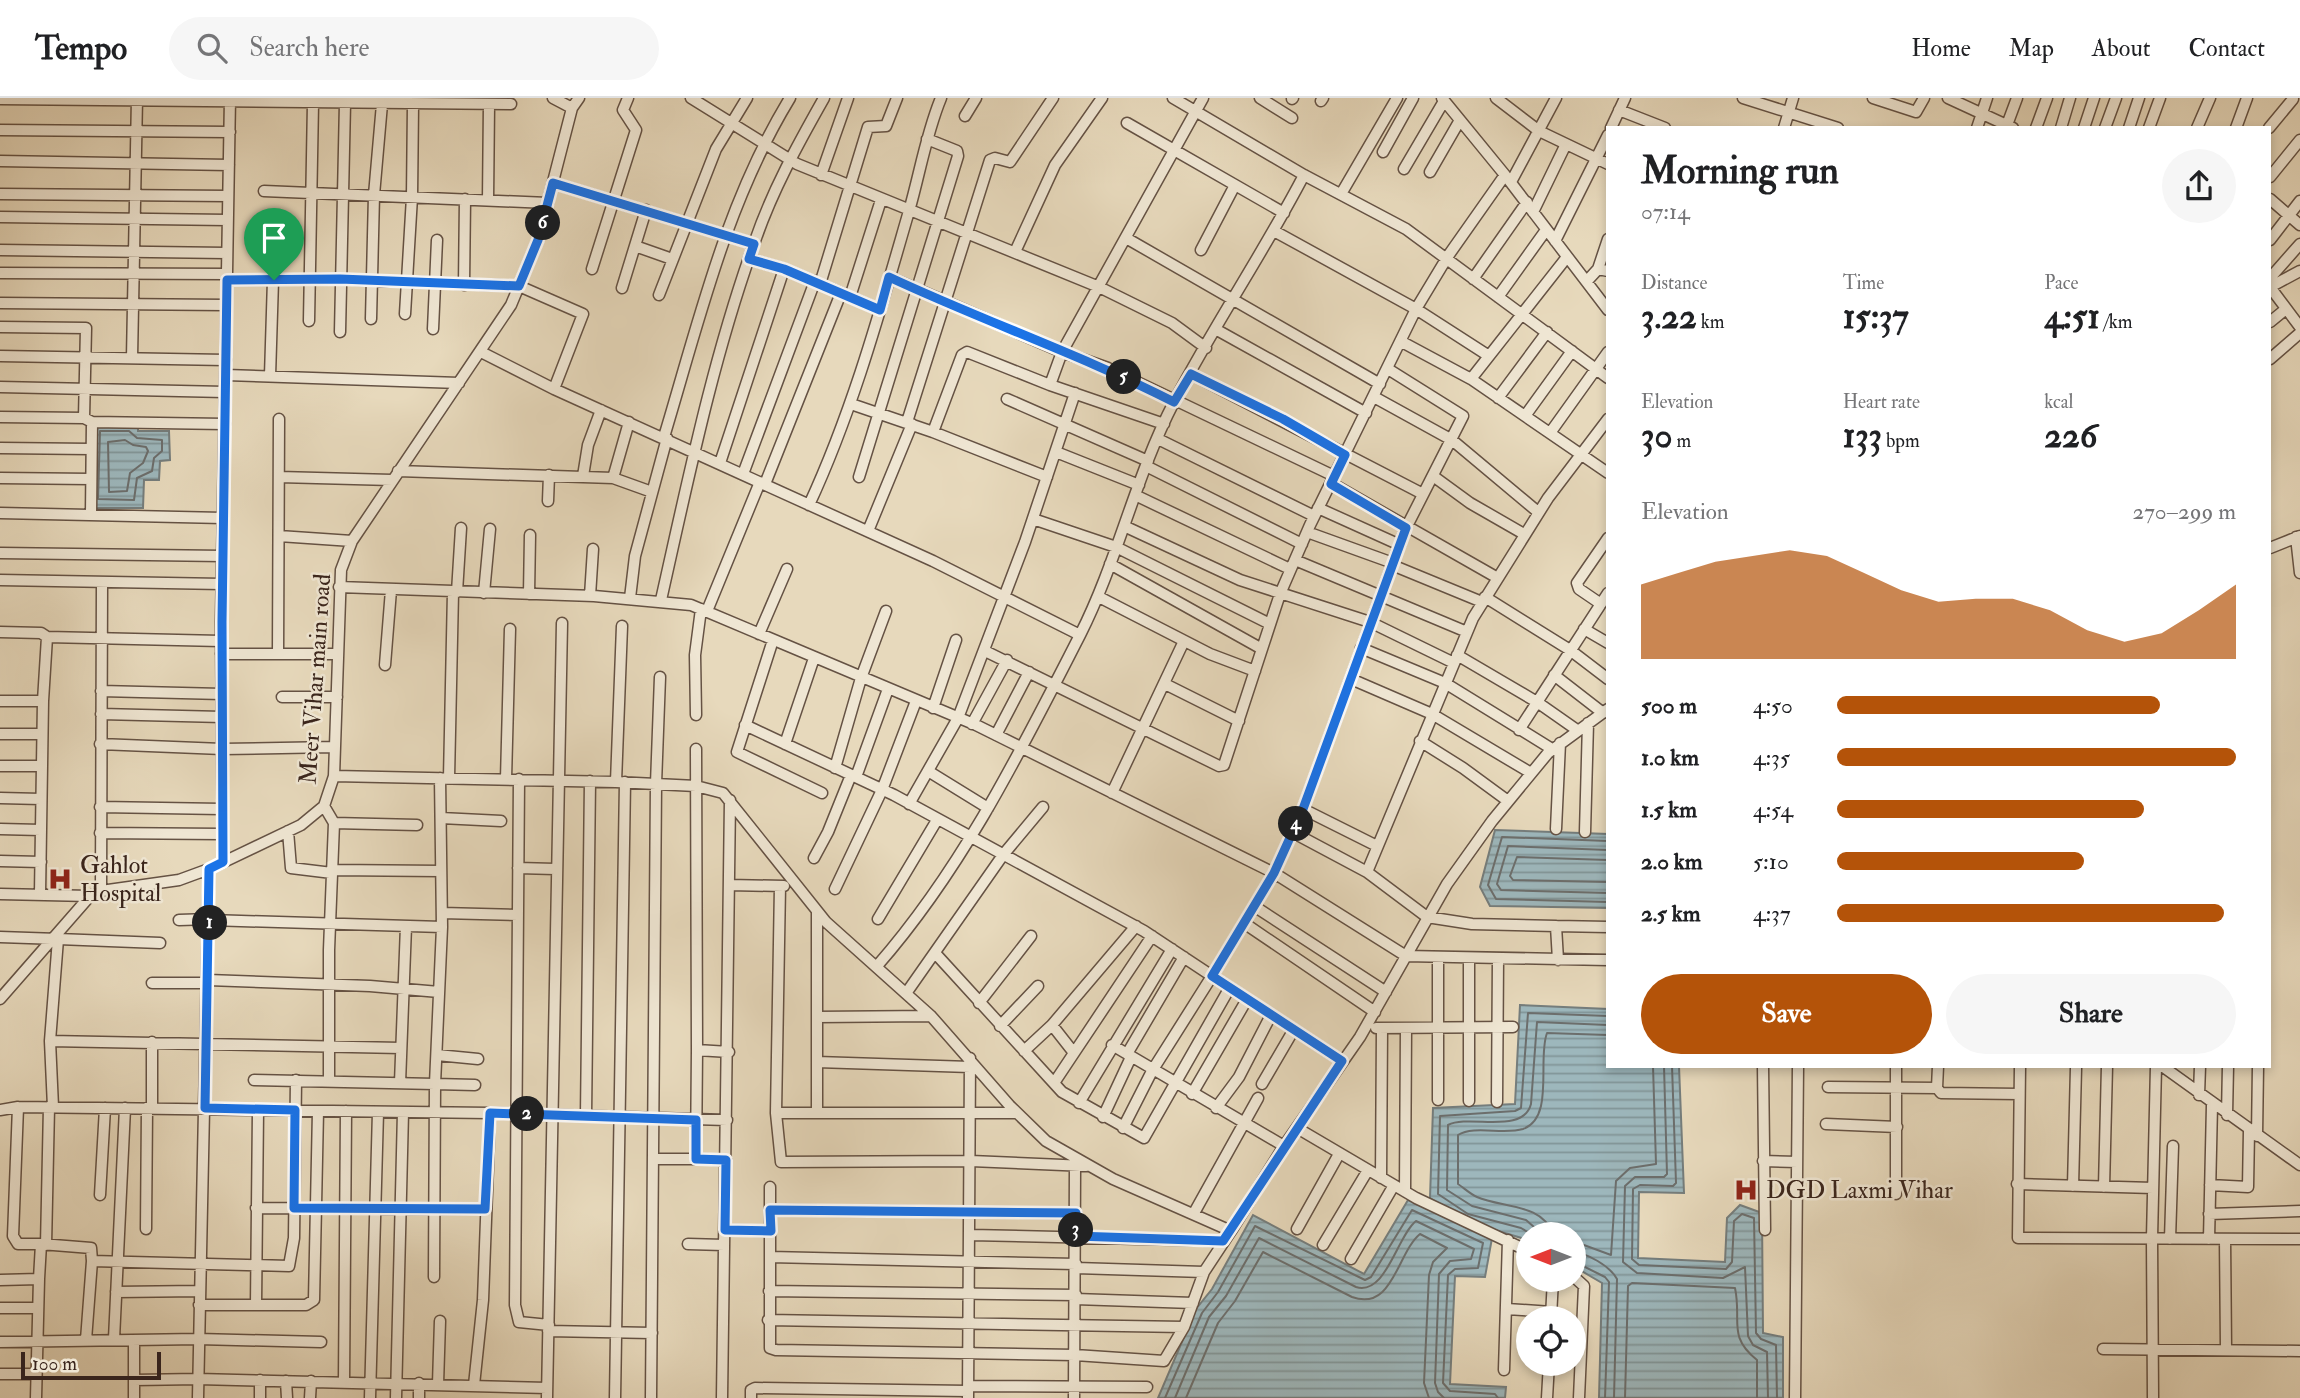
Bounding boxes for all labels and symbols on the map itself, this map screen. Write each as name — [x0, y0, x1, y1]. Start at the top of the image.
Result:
pin: 6 — [526, 206, 560, 240]
pin — [244, 208, 304, 280]
pin: 5 — [1106, 360, 1142, 394]
street label: Meer Vihar main road — [293, 573, 338, 785]
pin: 4 — [1278, 806, 1314, 842]
place label: Gahlot Hospital — [80, 850, 161, 909]
hospital icon: Gahlot Hospital — [46, 865, 74, 893]
pin: 1 — [192, 906, 228, 940]
pin: 2 — [510, 1096, 544, 1132]
place label: DGD Laxmi Vihar — [1766, 1175, 1953, 1206]
hospital icon: DGD Laxmi Vihar — [1732, 1176, 1760, 1204]
pin: 3 — [1058, 1212, 1094, 1248]
north arrow — [1516, 1222, 1586, 1292]
scale bar — [21, 1349, 161, 1381]

